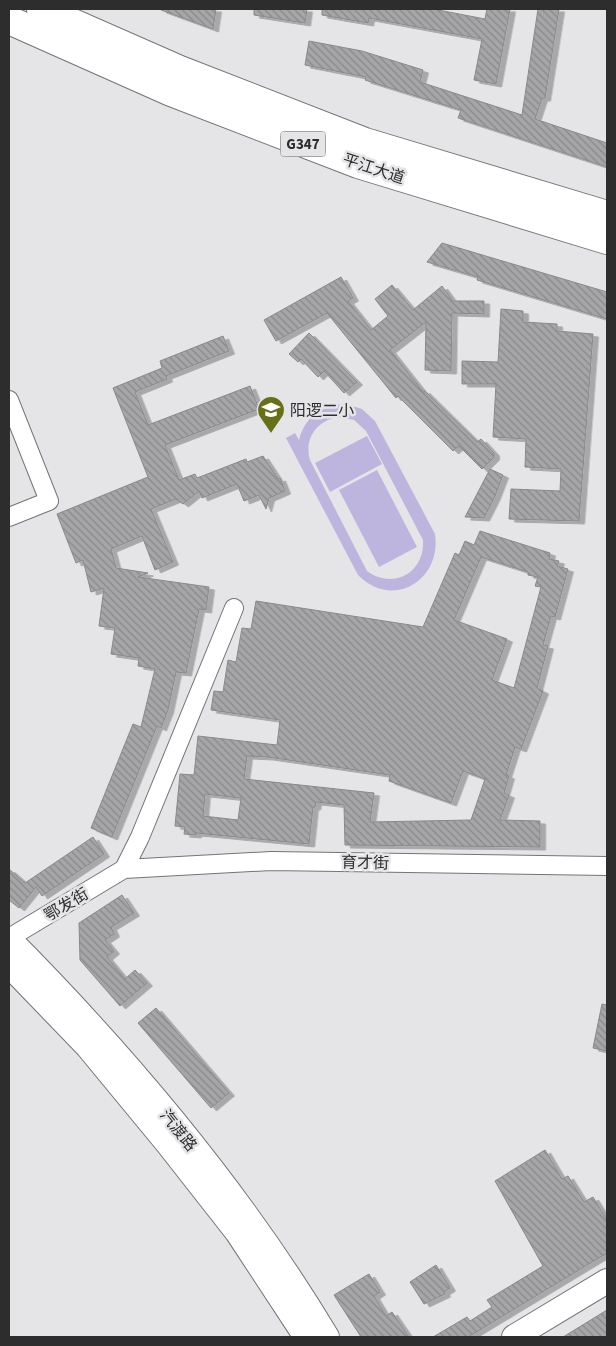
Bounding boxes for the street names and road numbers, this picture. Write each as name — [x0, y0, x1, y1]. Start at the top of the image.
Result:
road number: G347 — [280, 132, 326, 156]
street label: 平江大道 — [340, 149, 408, 189]
street label: 育才街 — [341, 852, 389, 874]
street label: 鄂发街 — [40, 883, 93, 927]
street label: 汽渡路 — [155, 1105, 202, 1156]

